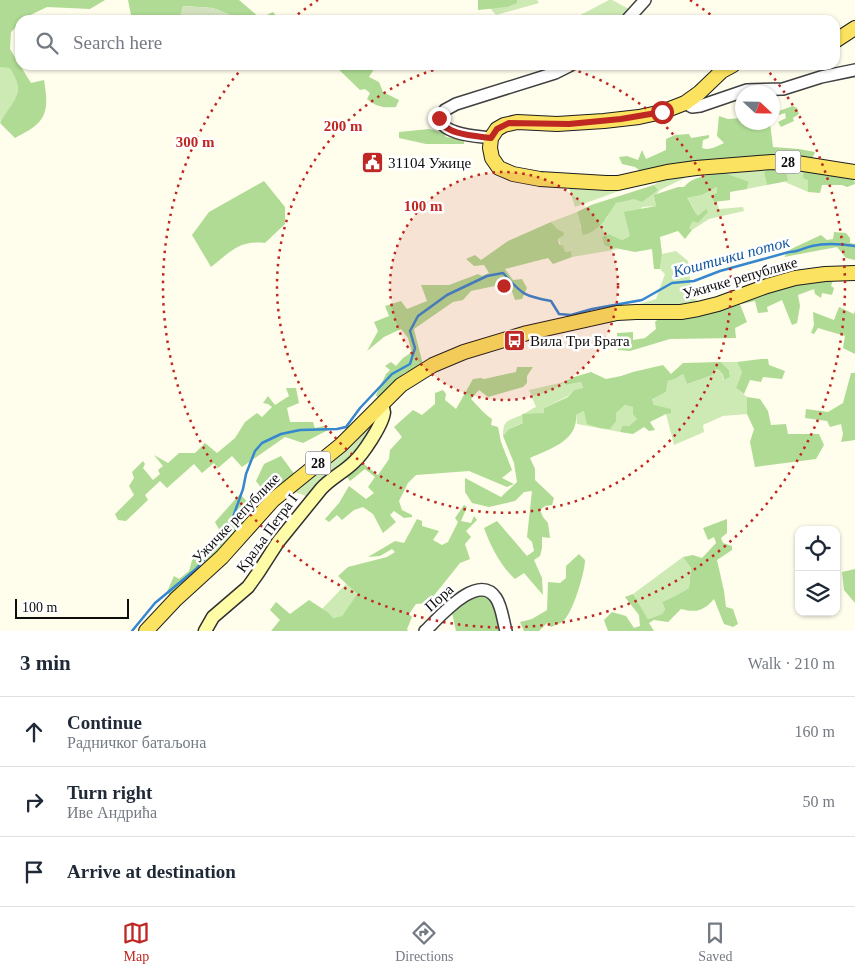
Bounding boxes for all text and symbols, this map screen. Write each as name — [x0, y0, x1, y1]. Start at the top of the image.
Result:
search box — [15, 15, 840, 70]
icon: search — [33, 29, 61, 57]
text: Search here — [73, 32, 162, 53]
north arrow — [735, 85, 780, 130]
route start — [651, 101, 674, 124]
route end — [428, 107, 451, 130]
text: 200 m — [324, 118, 363, 134]
text: 300 m — [176, 134, 215, 150]
road number: 28 — [776, 150, 800, 173]
public building icon: 31104 Ужице — [360, 151, 384, 175]
place label: 31104 Ужице — [388, 155, 471, 171]
text: 100 m — [404, 198, 443, 214]
water label: Коштички поток — [670, 233, 792, 280]
street label: Ужичке републике — [681, 254, 799, 302]
centre of rings — [495, 277, 513, 295]
bus stop icon: Вила Три Брата — [502, 329, 526, 353]
place label: Вила Три Брата — [530, 333, 630, 349]
road number: 28 — [306, 452, 330, 474]
street label: Ужичке републике — [189, 470, 283, 566]
street label: Краља Петра I — [233, 491, 301, 575]
map controls — [795, 526, 840, 616]
button: locate — [795, 526, 840, 571]
button: layers — [795, 571, 840, 616]
street label: Пора — [422, 581, 457, 615]
scale bar — [15, 596, 129, 619]
text: 100 m — [22, 600, 57, 615]
text: 3 min — [20, 651, 71, 675]
text: Walk · 210 m — [748, 655, 835, 672]
text: Continue — [67, 712, 142, 733]
icon: ahead — [20, 718, 48, 746]
text: 160 m — [795, 723, 835, 740]
text: Радничког батаљона — [67, 734, 206, 751]
text: Turn right — [67, 782, 152, 803]
icon: right — [20, 788, 48, 816]
text: 50 m — [803, 793, 835, 810]
text: Иве Андрића — [67, 804, 157, 821]
icon: arrive — [20, 858, 48, 886]
text: Arrive at destination — [67, 861, 236, 882]
tab: Map — [122, 919, 150, 965]
tab: Directions — [395, 919, 454, 965]
tab: Saved — [698, 919, 733, 965]

